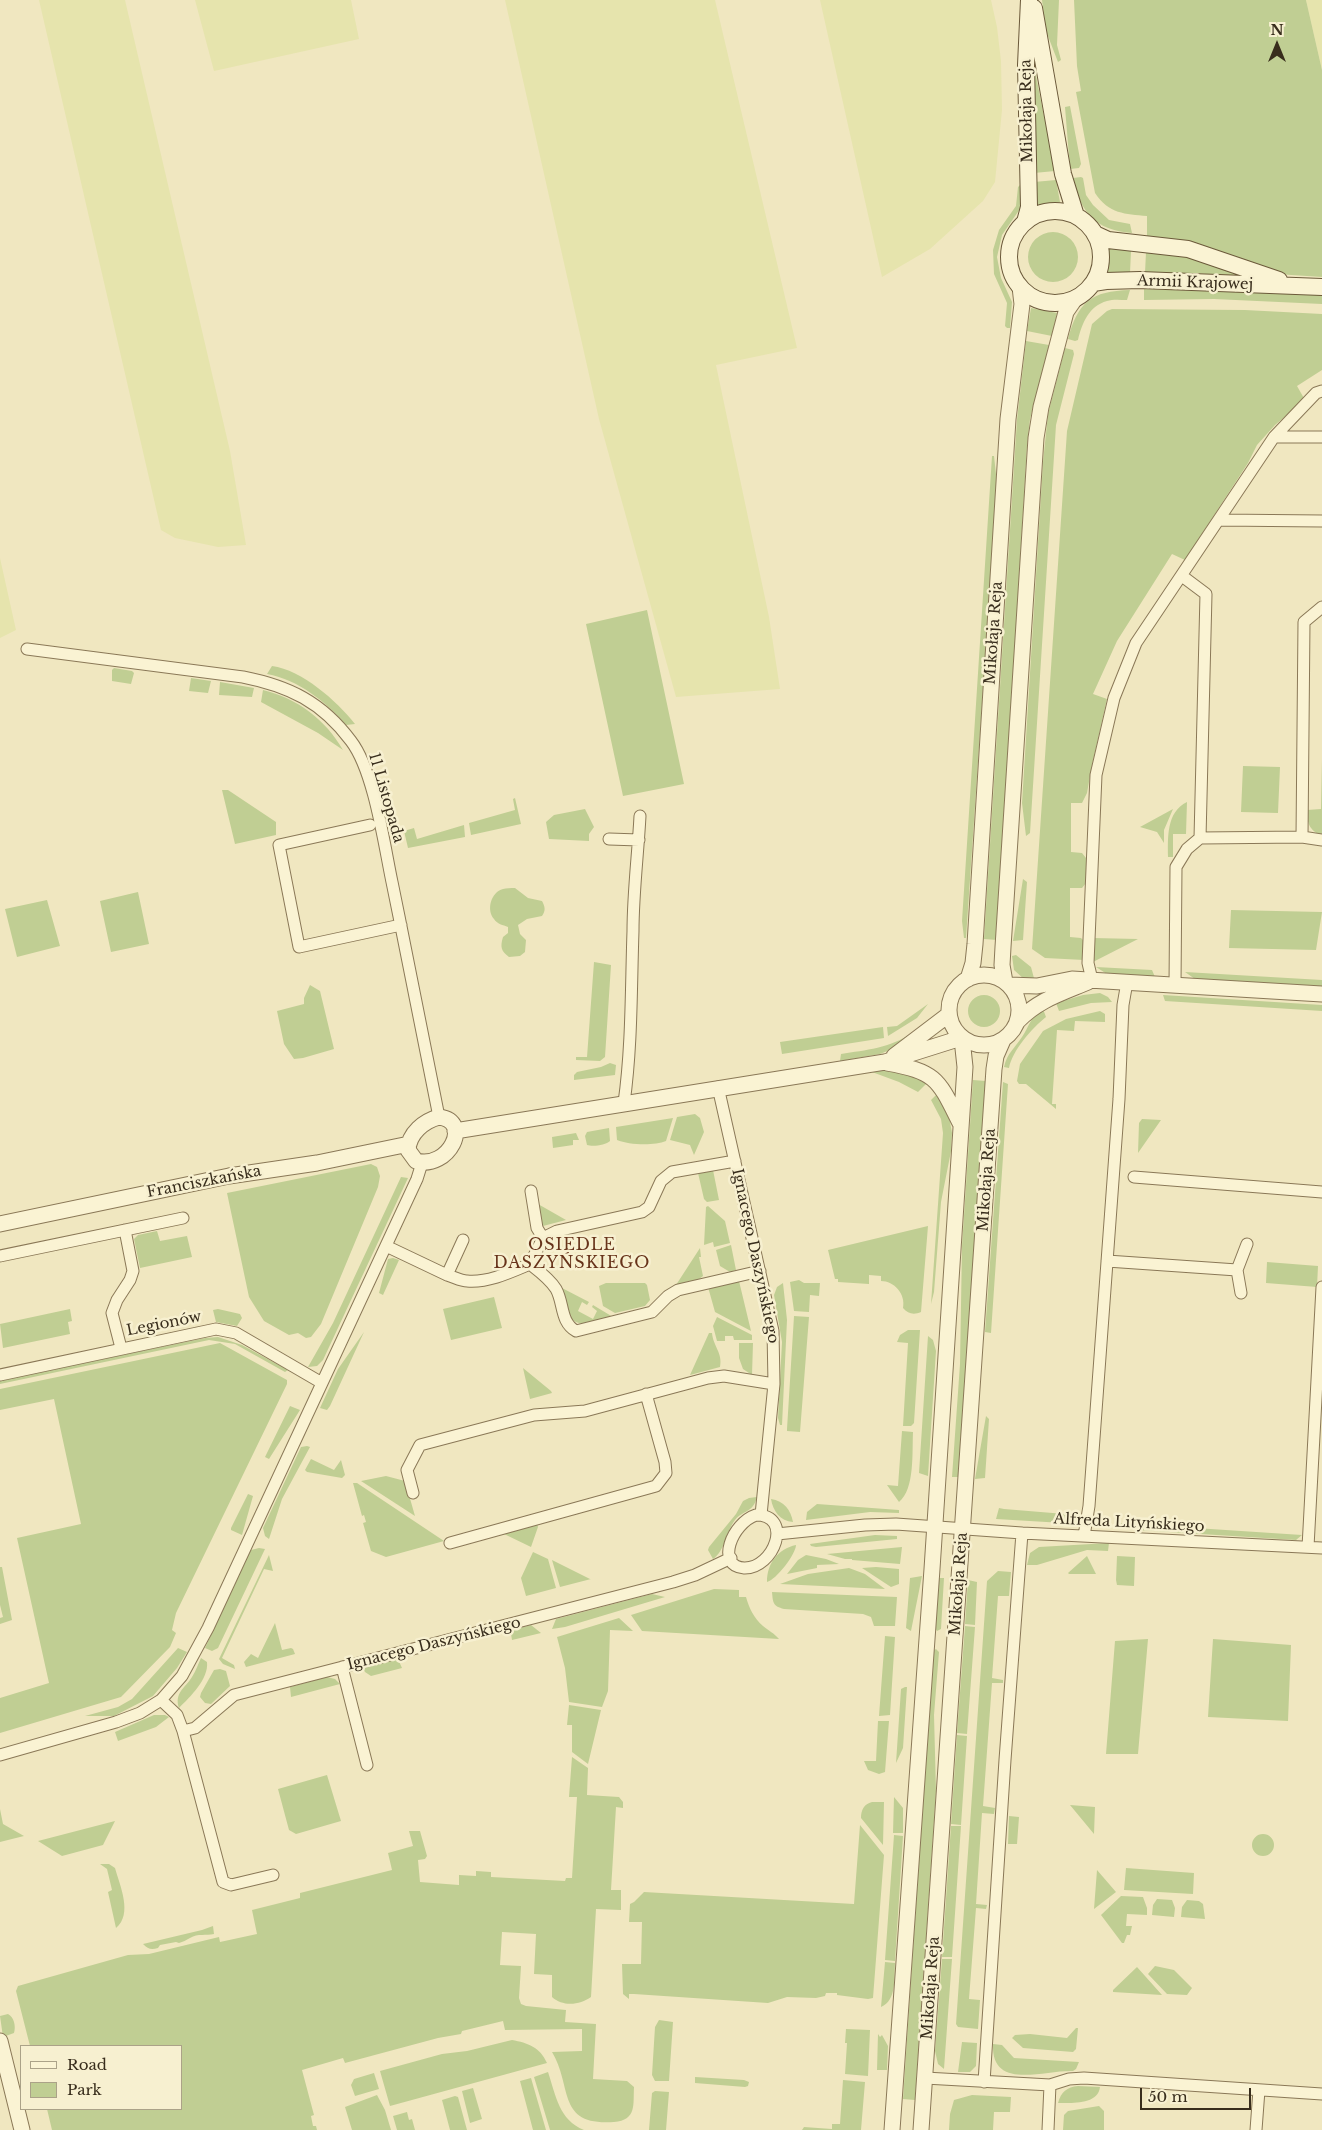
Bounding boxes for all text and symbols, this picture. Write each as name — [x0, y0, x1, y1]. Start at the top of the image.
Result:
north arrow — [1252, 20, 1302, 70]
text: N — [1270, 21, 1284, 39]
street label: Mikołaja Reja — [1017, 59, 1037, 163]
street label: Armii Krajowej — [1137, 272, 1253, 294]
street label: Mikołaja Reja — [981, 581, 1007, 685]
street label: 11 Listopada — [365, 751, 407, 845]
street label: Mikołaja Reja — [974, 1128, 1000, 1232]
street label: Franciszkańska — [145, 1162, 263, 1202]
street label: Ignacego Daszyńskiego — [728, 1167, 782, 1345]
district label: OSIEDLE DASZYŃSKIEGO — [492, 1235, 652, 1273]
street label: Legionów — [125, 1308, 203, 1340]
street label: Alfreda Lityńskiego — [1053, 1510, 1205, 1536]
street label: Mikołaja Reja — [946, 1532, 972, 1636]
street label: Ignacego Daszyńskiego — [345, 1614, 523, 1674]
street label: Mikołaja Reja — [918, 1936, 944, 2040]
legend — [20, 2045, 182, 2110]
text: Road — [67, 2055, 107, 2074]
scale bar — [1142, 2078, 1253, 2110]
text: Park — [67, 2080, 102, 2099]
text: 50 m — [1148, 2087, 1188, 2106]

